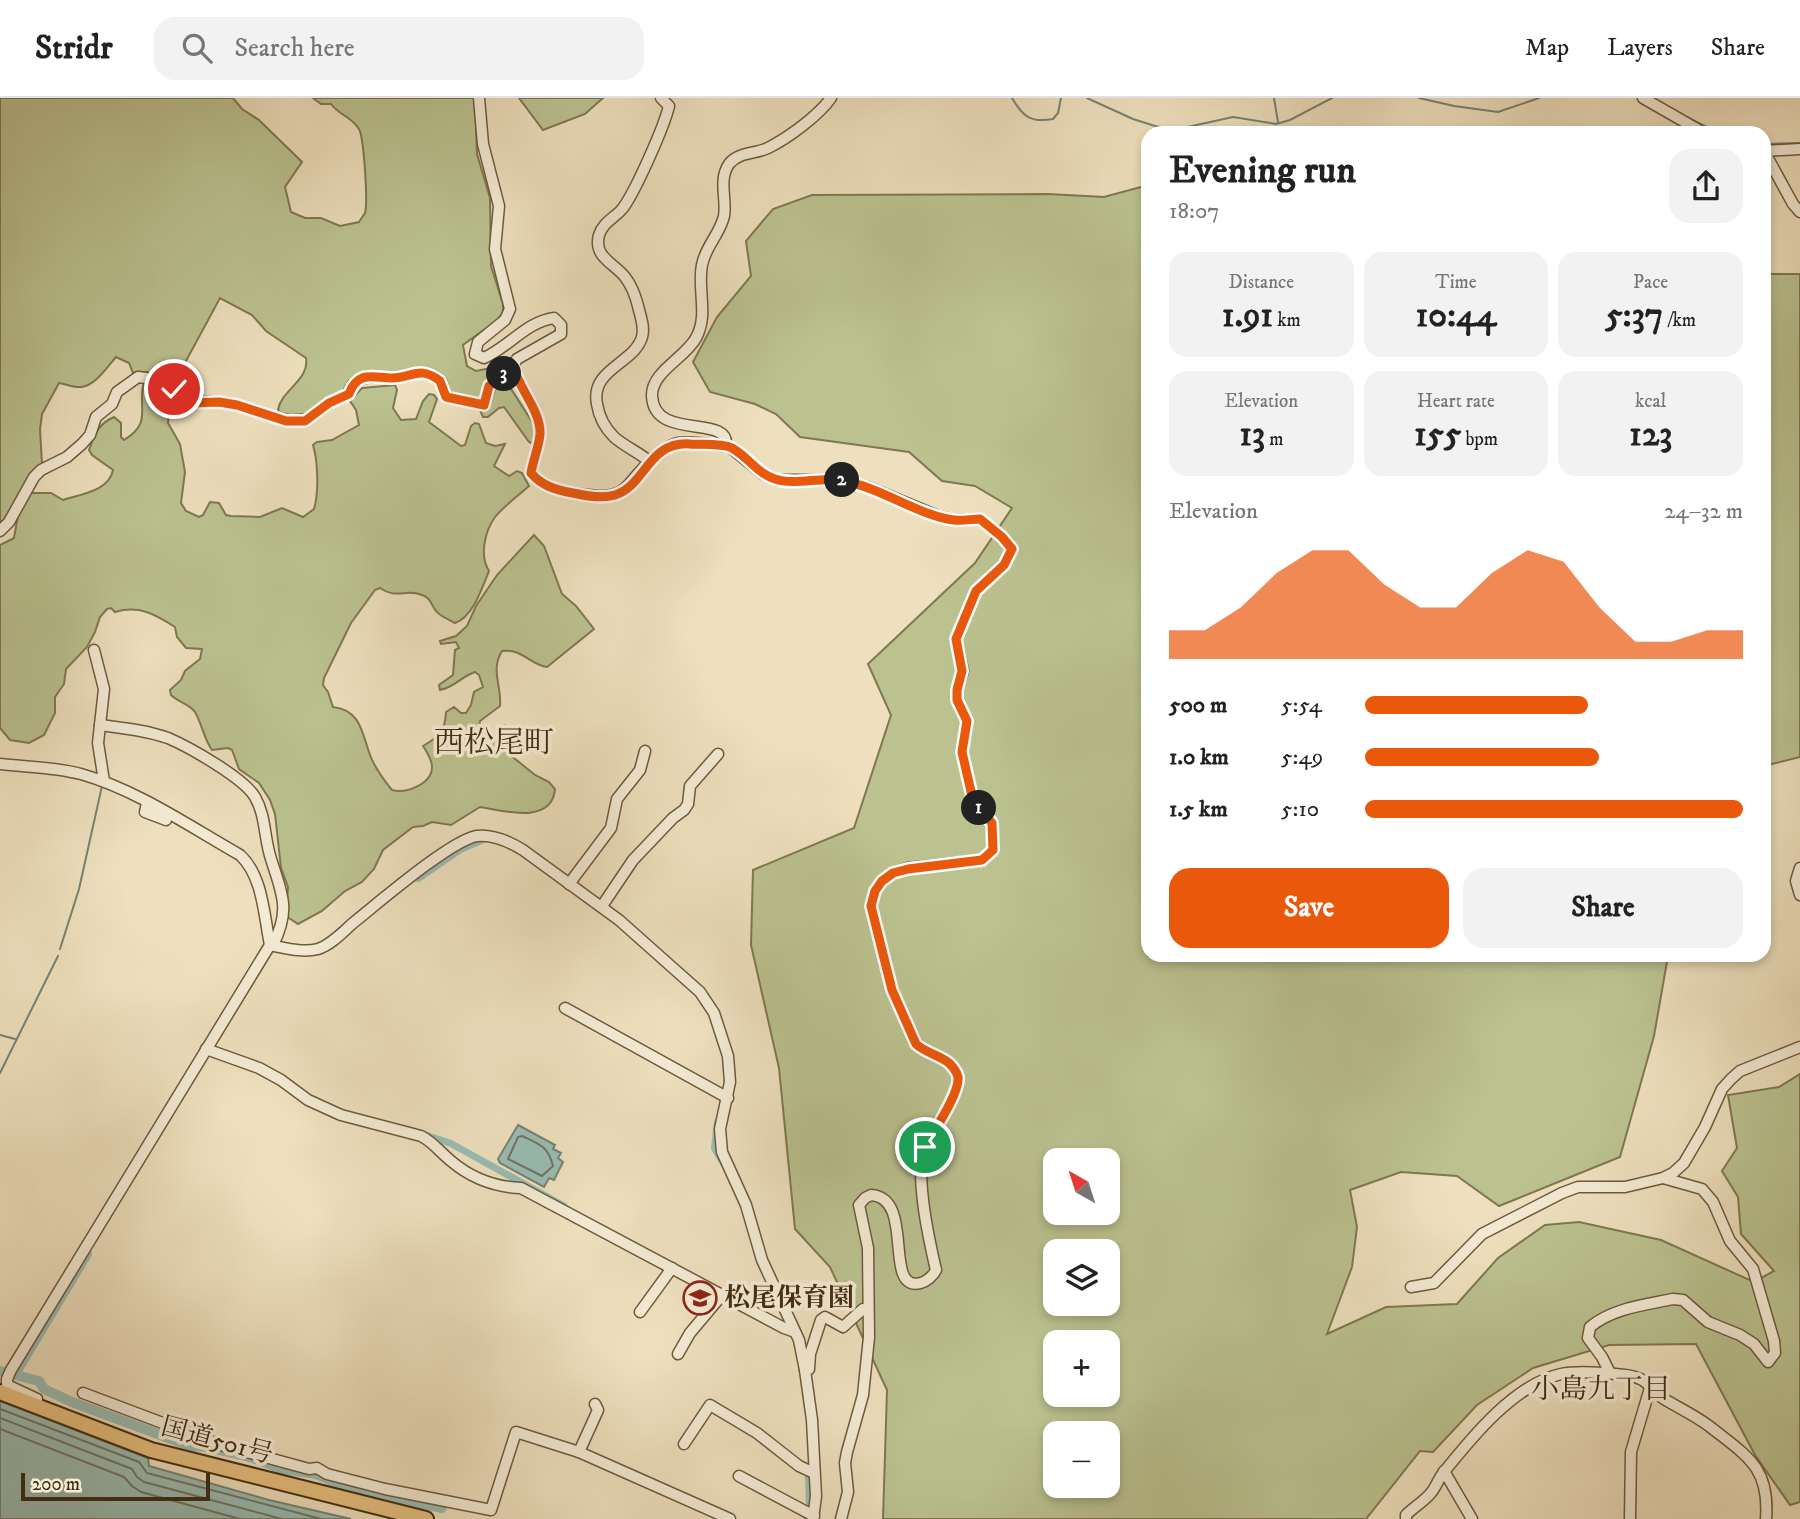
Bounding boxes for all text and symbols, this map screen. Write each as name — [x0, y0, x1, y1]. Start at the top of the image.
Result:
search box — [154, 17, 644, 80]
text: Stridr — [35, 28, 112, 69]
icon: search — [178, 29, 216, 67]
text: Search here — [234, 32, 355, 65]
text: Map — [1525, 33, 1569, 63]
text: Layers — [1607, 33, 1673, 63]
text: Share — [1711, 33, 1765, 63]
text: Evening run — [1169, 147, 1356, 195]
button: share — [1669, 149, 1743, 223]
text: 18:07 — [1169, 197, 1219, 226]
text: Distance — [1229, 271, 1294, 294]
text: Time — [1435, 271, 1477, 294]
text: Pace — [1633, 271, 1668, 294]
text: 1.91 — [1222, 294, 1273, 338]
text: 10:44 — [1415, 294, 1496, 338]
text: 5:37 — [1605, 294, 1663, 338]
text: km — [1273, 309, 1301, 332]
text: /km — [1663, 309, 1696, 332]
pin: 3 — [486, 356, 522, 392]
pin — [144, 359, 204, 419]
text: 3 — [500, 362, 507, 385]
icon: check — [155, 370, 193, 408]
text: Elevation — [1225, 390, 1298, 413]
text: Heart rate — [1417, 390, 1495, 413]
text: kcal — [1635, 390, 1666, 413]
text: 13 — [1239, 413, 1265, 457]
text: 155 — [1414, 413, 1461, 457]
text: 123 — [1629, 413, 1672, 457]
text: m — [1265, 428, 1283, 451]
text: bpm — [1461, 428, 1498, 451]
pin: 2 — [824, 462, 860, 498]
text: 2 — [837, 468, 846, 491]
text: Elevation — [1169, 497, 1258, 526]
text: 24–32 m — [1664, 497, 1743, 526]
text: 500 m — [1169, 691, 1227, 720]
text: 5:54 — [1281, 691, 1322, 720]
district label: 西松尾町 — [434, 725, 554, 762]
text: 1.0 km — [1169, 743, 1229, 772]
text: 5:49 — [1281, 743, 1323, 772]
pin: 1 — [962, 790, 996, 826]
text: 1.5 km — [1169, 795, 1228, 824]
text: 5:10 — [1281, 795, 1319, 824]
text: 1 — [975, 796, 982, 819]
button: Save — [1169, 868, 1449, 948]
button: Share — [1463, 868, 1743, 948]
pin — [895, 1117, 955, 1177]
icon: arrive — [906, 1128, 944, 1166]
north arrow — [1043, 1148, 1120, 1225]
map controls — [1043, 1148, 1120, 1498]
button: layers — [1043, 1239, 1120, 1316]
school or university icon: 松尾保育園 — [681, 1279, 719, 1317]
place label: 松尾保育園 — [724, 1282, 854, 1315]
button: + — [1043, 1330, 1120, 1407]
district label: 小島九丁目 — [1531, 1372, 1671, 1407]
street label: 国道501号 — [157, 1410, 277, 1472]
button: − — [1043, 1421, 1120, 1498]
scale bar — [21, 1470, 210, 1502]
text: 200 m — [32, 1473, 80, 1496]

